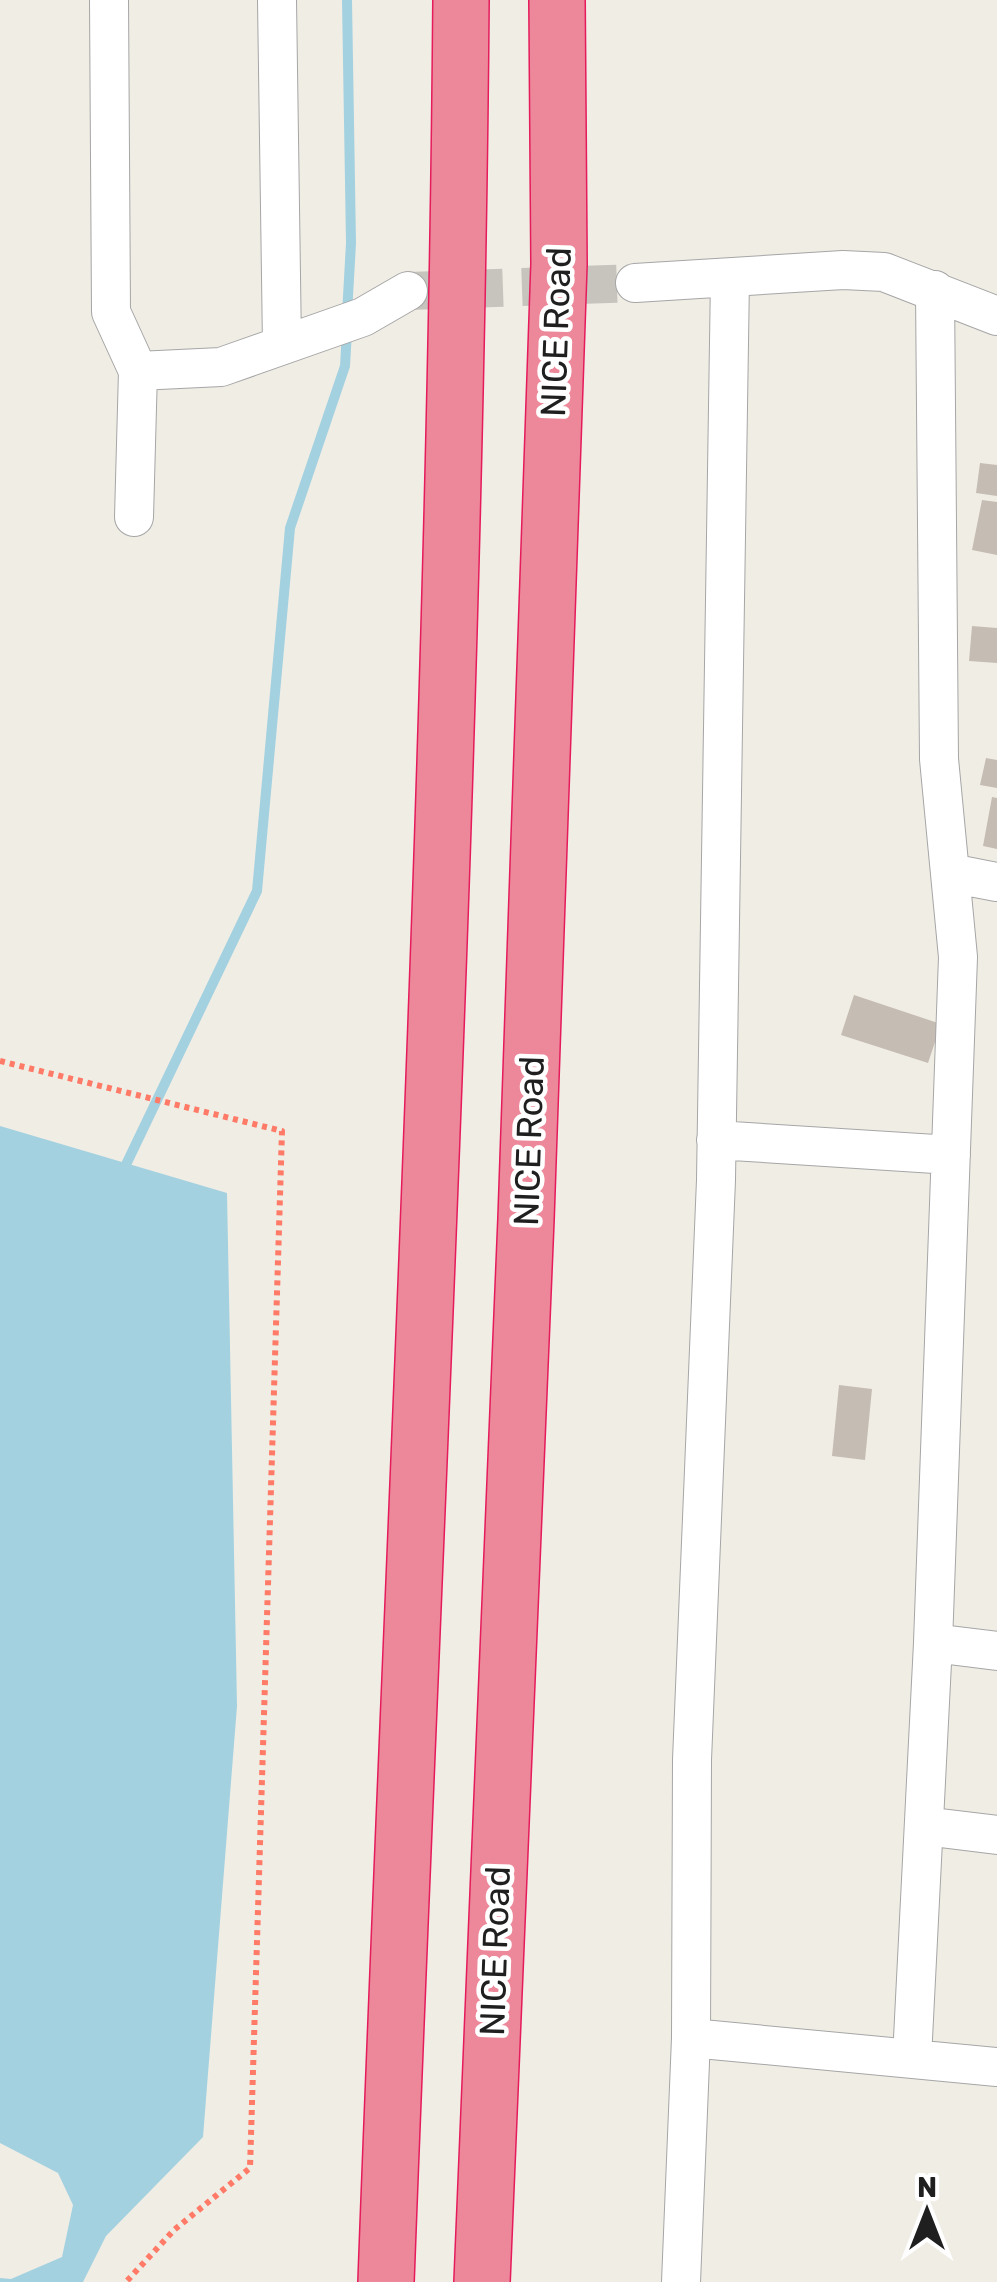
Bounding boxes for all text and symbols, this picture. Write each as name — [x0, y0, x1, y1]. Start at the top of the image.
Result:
street label: NICE Road — [532, 246, 580, 418]
street label: NICE Road — [505, 1055, 553, 1227]
street label: NICE Road — [471, 1865, 519, 2037]
north arrow — [877, 2162, 977, 2262]
text: N — [917, 2171, 937, 2204]

